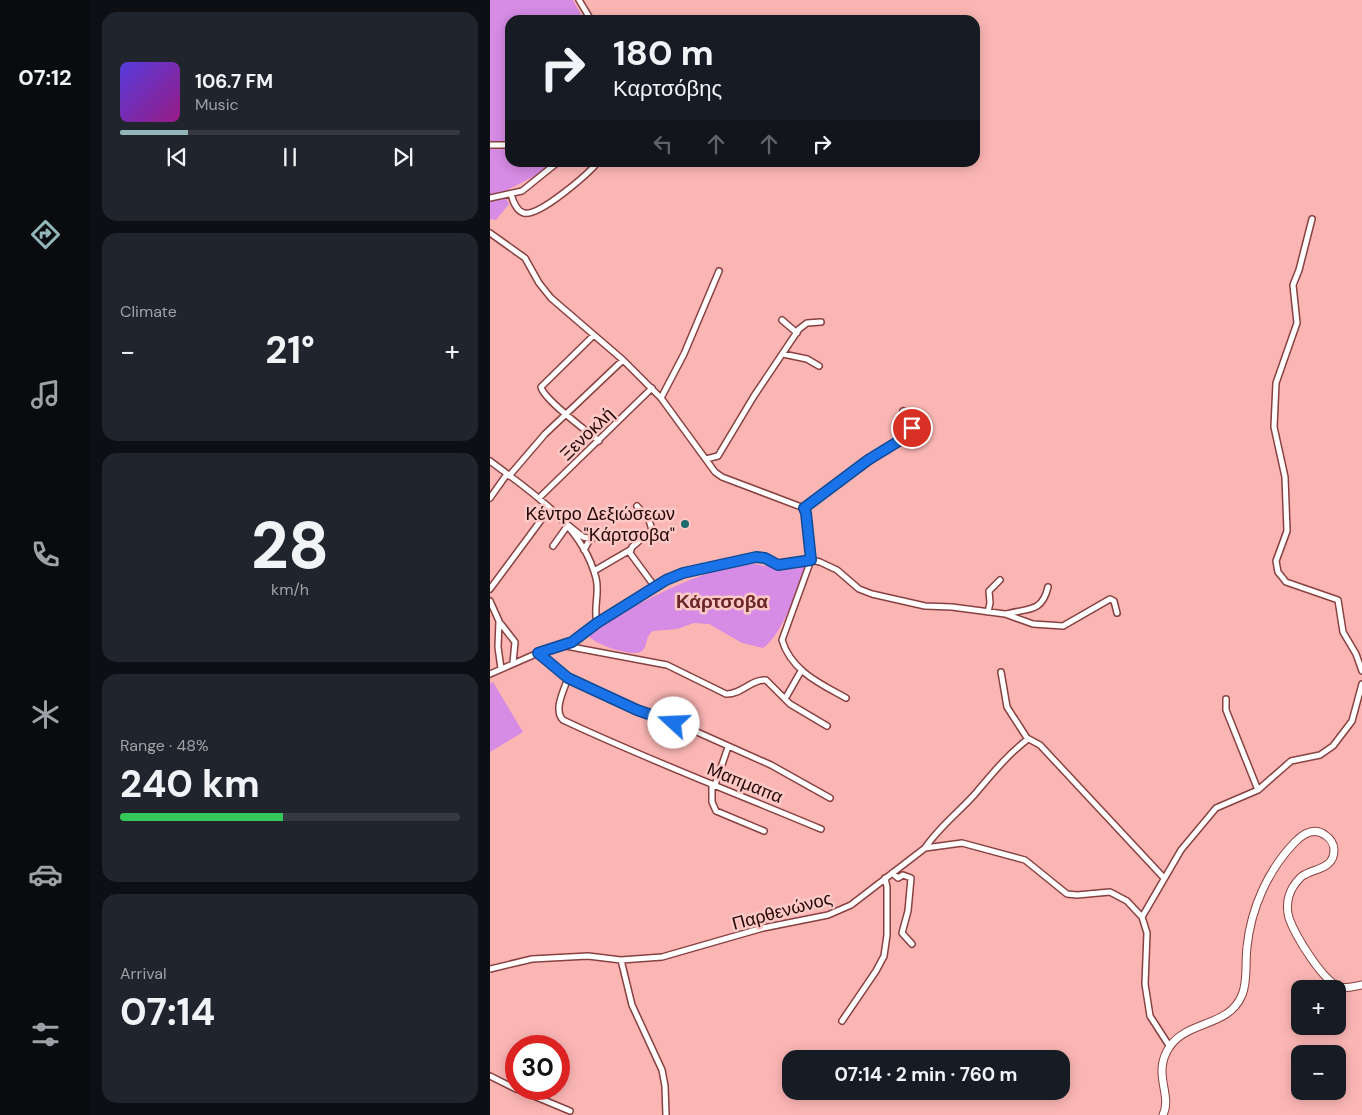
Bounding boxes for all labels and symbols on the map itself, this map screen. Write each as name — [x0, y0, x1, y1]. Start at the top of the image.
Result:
street label: Ξενοκλή — [555, 402, 619, 466]
pin — [891, 407, 933, 449]
place label: Κέντρο Δεξιώσεων "Κάρτσοβα" — [525, 502, 675, 547]
marker: Κέντρο Δεξιώσεων "Κάρτσοβα" — [679, 518, 691, 530]
district label: Κάρτσοβα — [676, 589, 768, 614]
position arrow — [647, 696, 699, 748]
street label: Μαπμαπα — [703, 757, 787, 809]
street label: Παρθενώνος — [729, 886, 835, 936]
speed limit sign: 30 — [505, 1035, 570, 1100]

